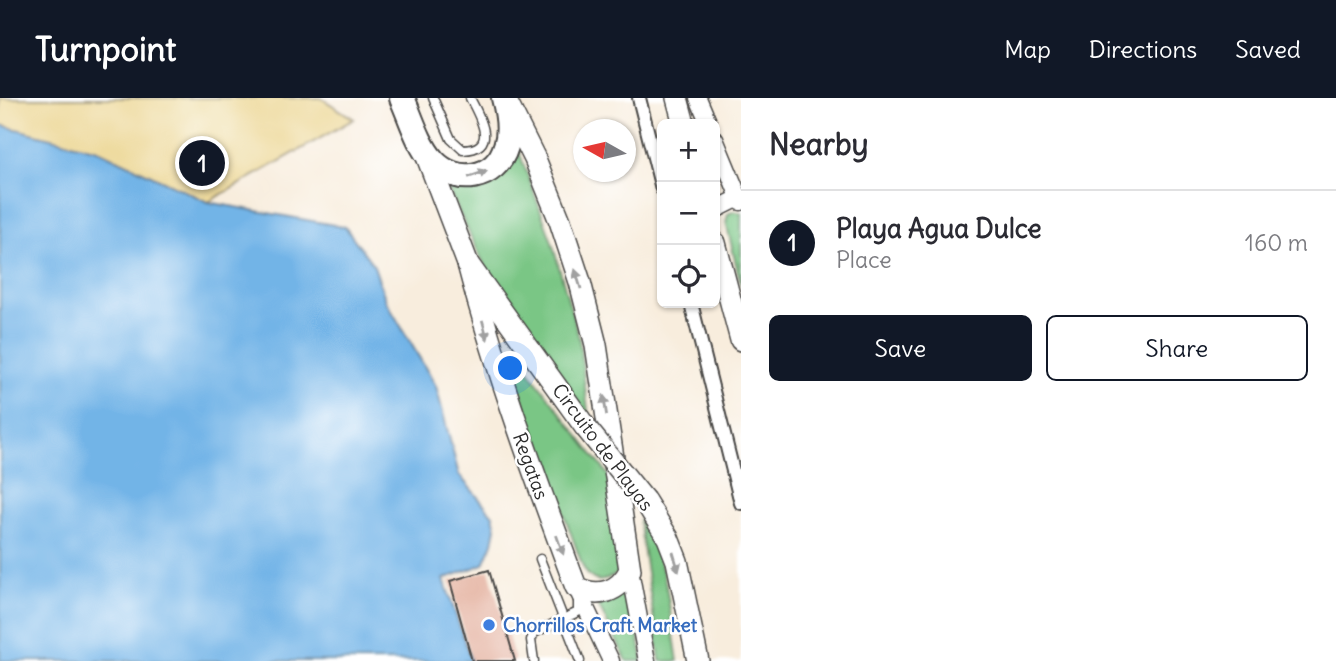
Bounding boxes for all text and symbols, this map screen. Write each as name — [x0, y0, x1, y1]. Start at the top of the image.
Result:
text: Turnpoint — [35, 28, 176, 70]
text: Map — [1004, 34, 1051, 64]
text: Directions — [1089, 34, 1197, 64]
text: Saved — [1235, 34, 1301, 64]
north arrow — [573, 119, 636, 182]
map controls — [657, 119, 720, 308]
button: + — [657, 119, 720, 182]
text: Nearby — [769, 125, 869, 163]
pin: 1 — [179, 137, 225, 189]
one-way arrow — [468, 168, 489, 179]
button: − — [657, 182, 720, 245]
text: Playa Agua Dulce — [836, 212, 1042, 245]
text: 1 — [787, 228, 797, 257]
text: 160 m — [1245, 228, 1308, 257]
button: locate — [657, 245, 720, 308]
text: Place — [836, 245, 892, 274]
one-way arrow — [573, 269, 583, 290]
button: Save — [769, 315, 1032, 381]
button: Share — [1046, 315, 1308, 381]
one-way arrow — [480, 319, 491, 341]
your location — [493, 351, 527, 385]
street label: Circuito de Playas — [547, 378, 659, 516]
one-way arrow — [599, 394, 610, 416]
street label: Regatas — [508, 429, 554, 503]
one-way arrow — [555, 534, 566, 555]
one-way arrow — [672, 551, 682, 572]
place label: Chorrillos Craft Market — [503, 613, 698, 637]
marker: Chorrillos Craft Market — [481, 617, 497, 633]

